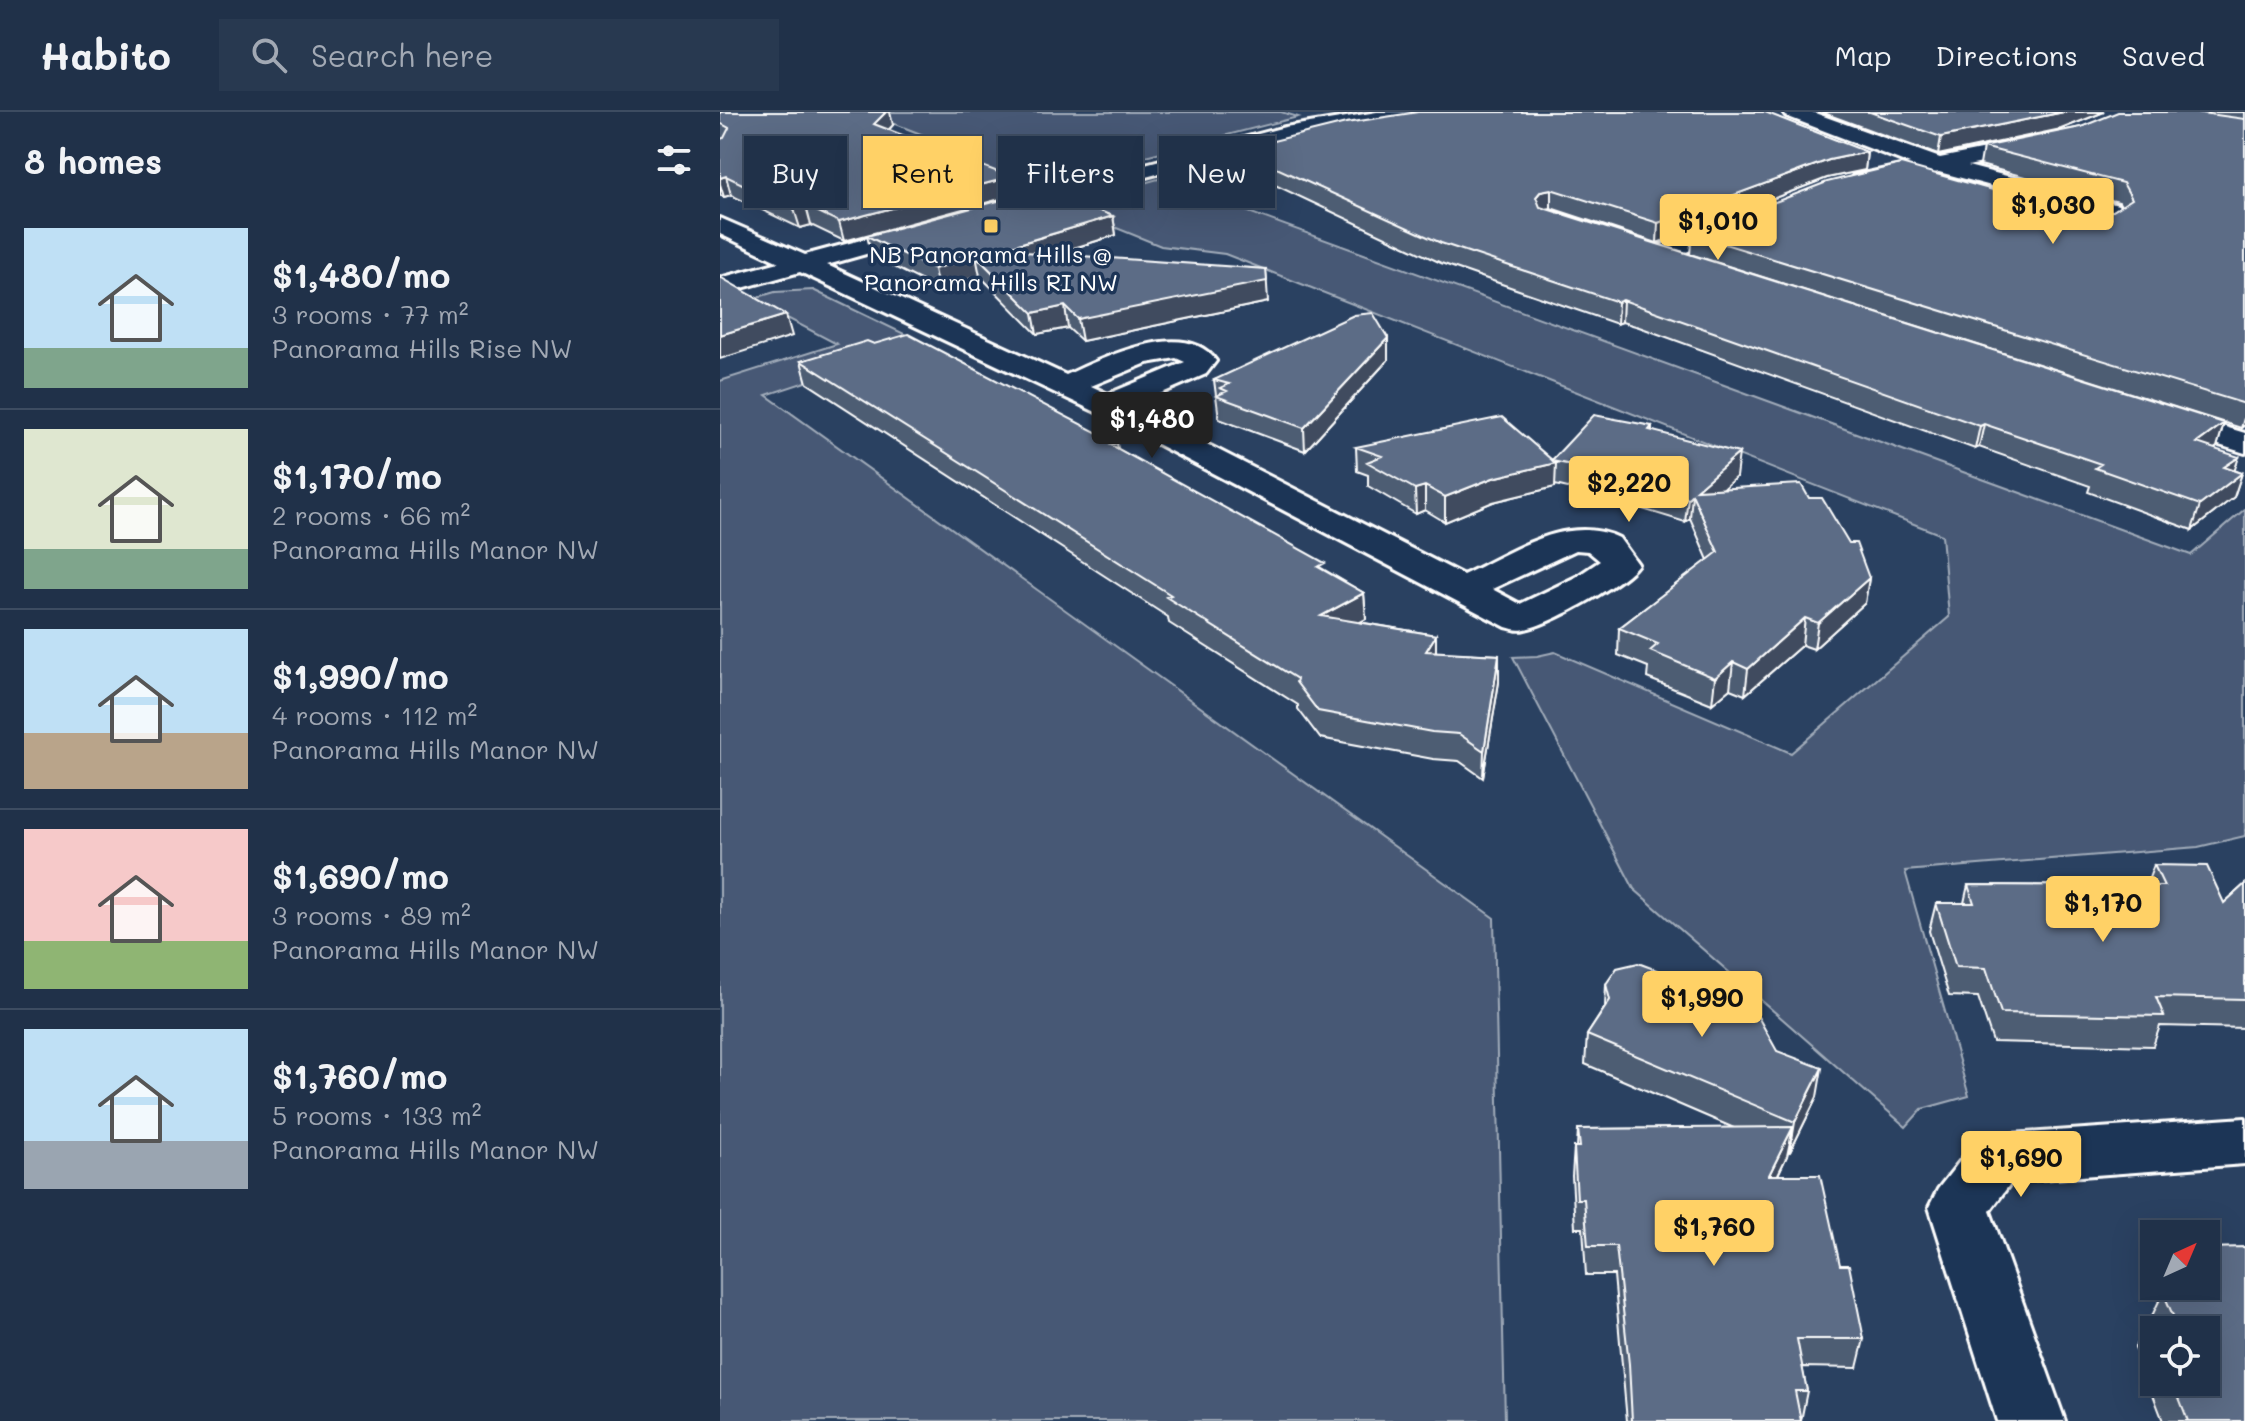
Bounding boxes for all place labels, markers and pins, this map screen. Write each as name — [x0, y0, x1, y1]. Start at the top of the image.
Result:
pin: $1,030 — [1988, 178, 2118, 246]
pin: $1,010 — [1653, 194, 1783, 262]
marker: NB Panorama Hills @ Panorama Hills RI NW — [982, 217, 1000, 235]
place label: NB Panorama Hills @ Panorama Hills RI NW — [864, 238, 1118, 297]
pin: $1,480 — [1087, 392, 1217, 460]
pin: $2,220 — [1564, 456, 1694, 524]
pin: $1,170 — [2038, 876, 2168, 944]
pin: $1,990 — [1637, 971, 1767, 1039]
pin: $1,690 — [1956, 1131, 2086, 1199]
pin: $1,760 — [1649, 1200, 1779, 1268]

